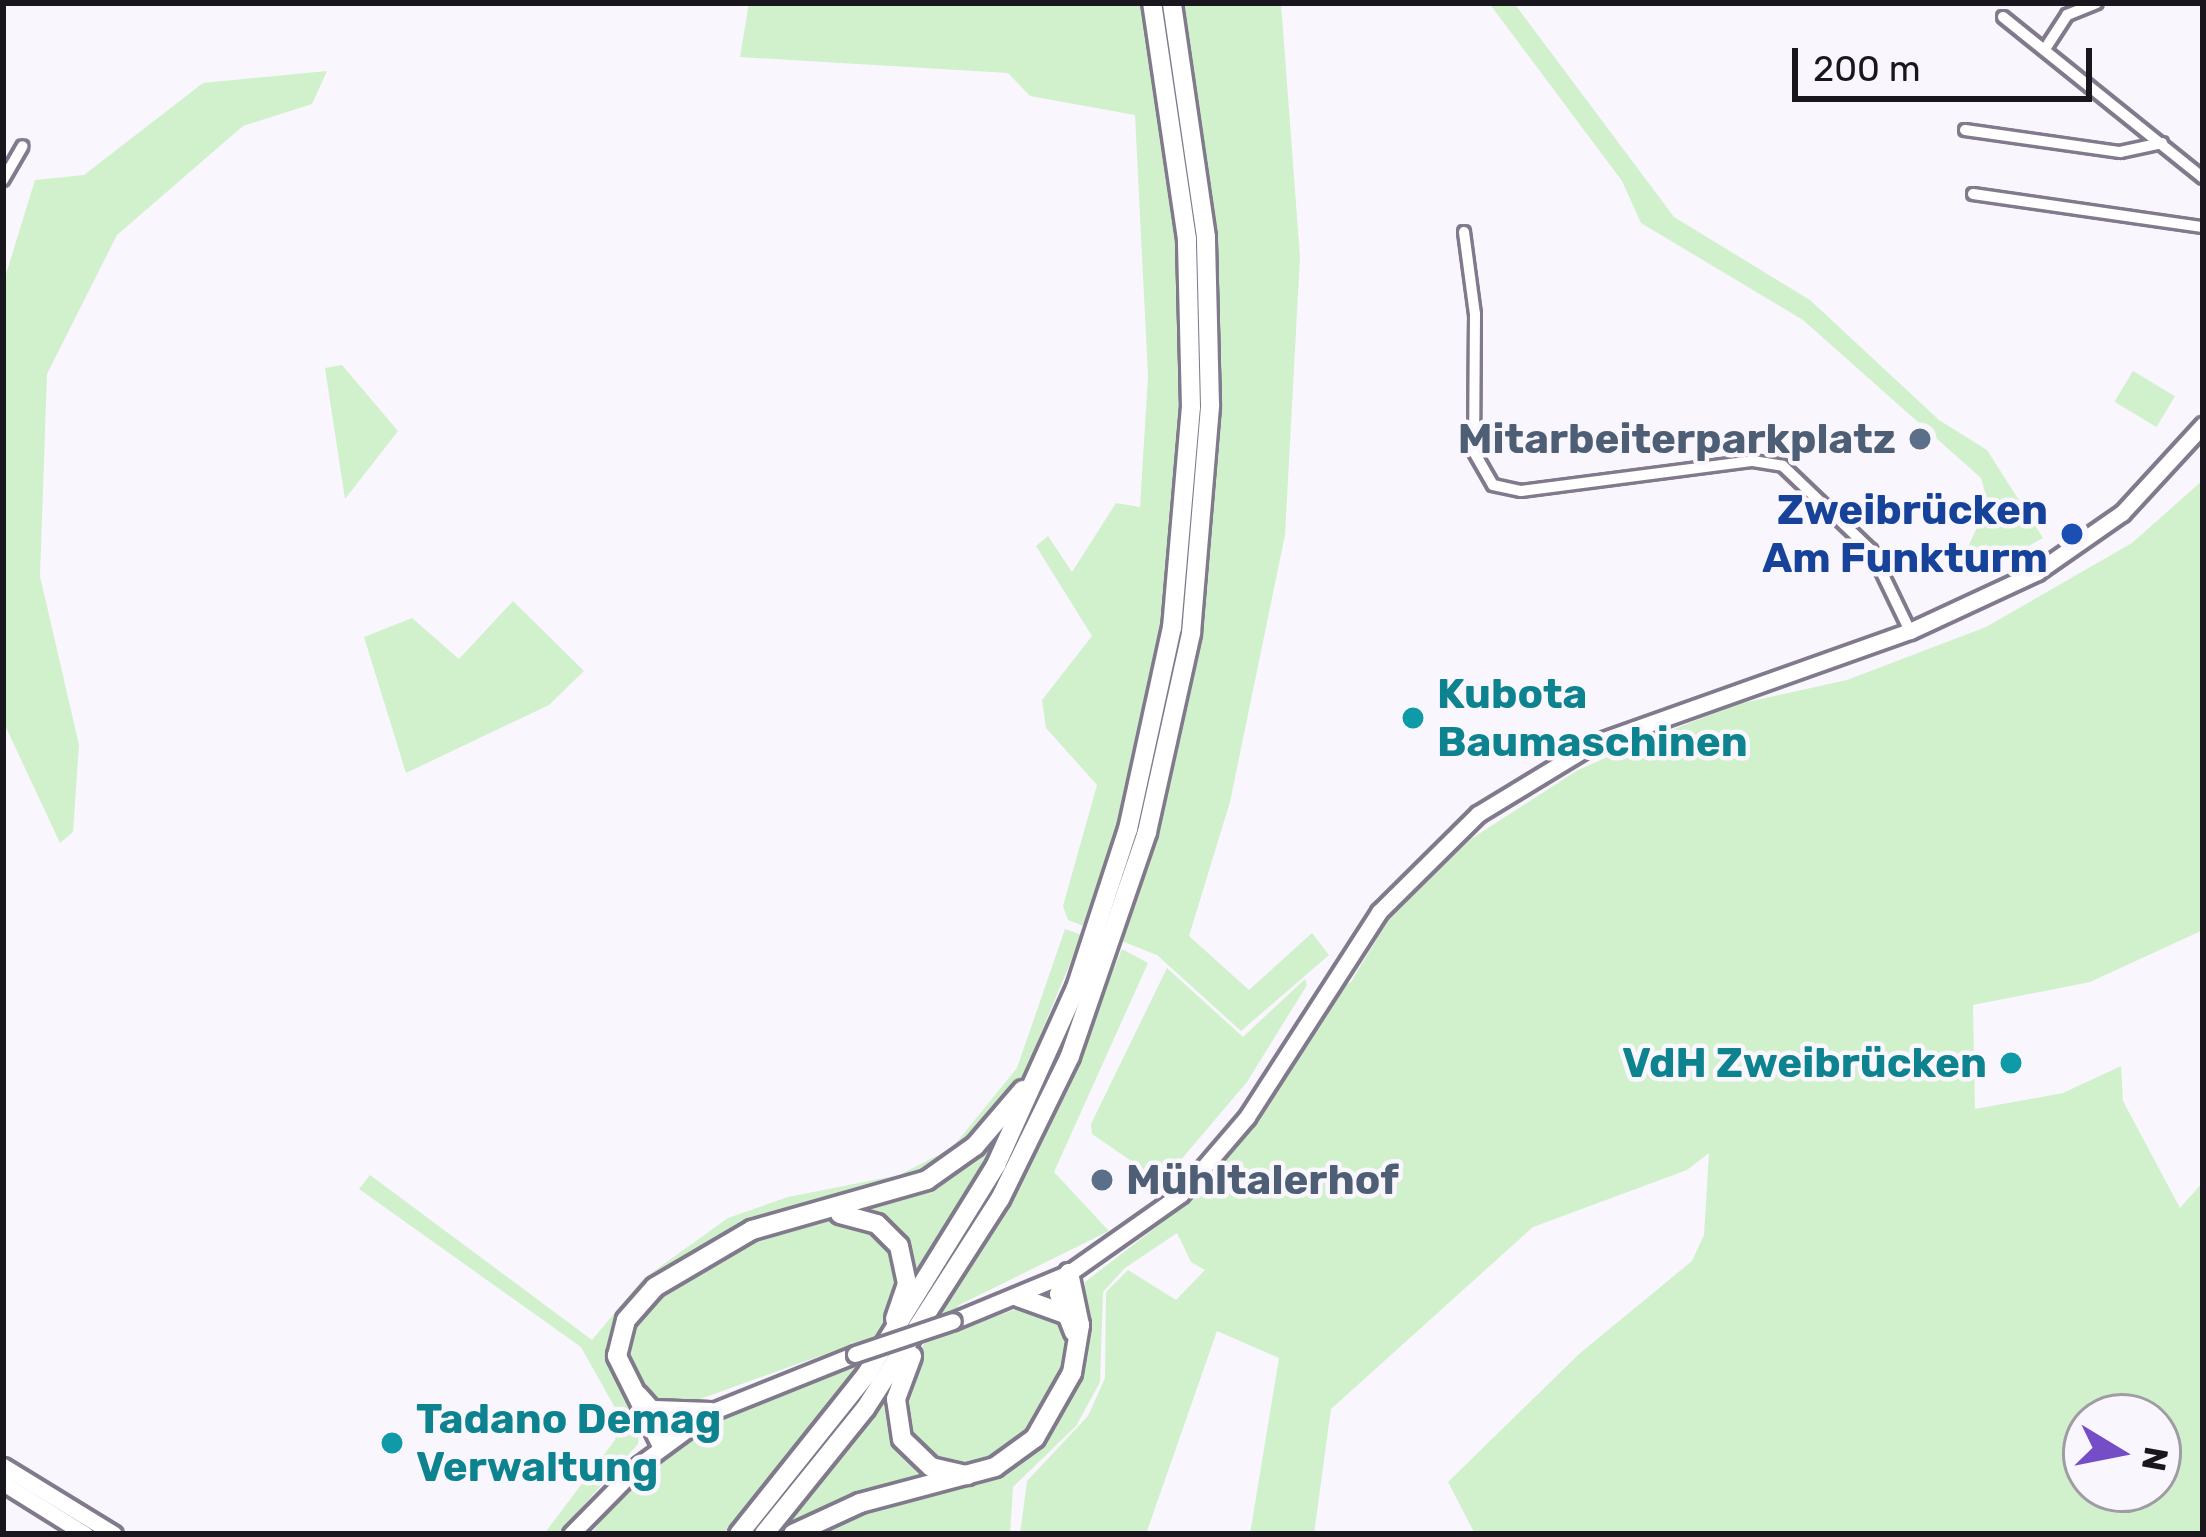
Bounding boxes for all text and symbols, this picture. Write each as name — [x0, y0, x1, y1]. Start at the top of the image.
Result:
scale bar — [1798, 24, 2098, 98]
text: 200 m — [1813, 47, 1921, 90]
place label: Mitarbeiterparkplatz — [1458, 414, 1896, 464]
marker: Mitarbeiterparkplatz — [1907, 426, 1933, 452]
place label: Zweibrücken Am Funkturm — [1762, 485, 2048, 584]
marker: Zweibrücken Am Funkturm — [2059, 521, 2085, 547]
place label: Kubota Baumaschinen — [1437, 669, 1748, 768]
marker: Kubota Baumaschinen — [1400, 705, 1426, 731]
place label: VdH Zweibrücken — [1622, 1038, 1987, 1088]
marker: VdH Zweibrücken — [1998, 1050, 2024, 1076]
place label: Mühltalerhof — [1126, 1155, 1399, 1205]
marker: Mühltalerhof — [1089, 1167, 1115, 1193]
north arrow — [2062, 1393, 2182, 1513]
place label: Tadano Demag Verwaltung — [416, 1394, 721, 1492]
marker: Tadano Demag Verwaltung — [379, 1430, 405, 1456]
text: N — [2134, 1444, 2176, 1474]

